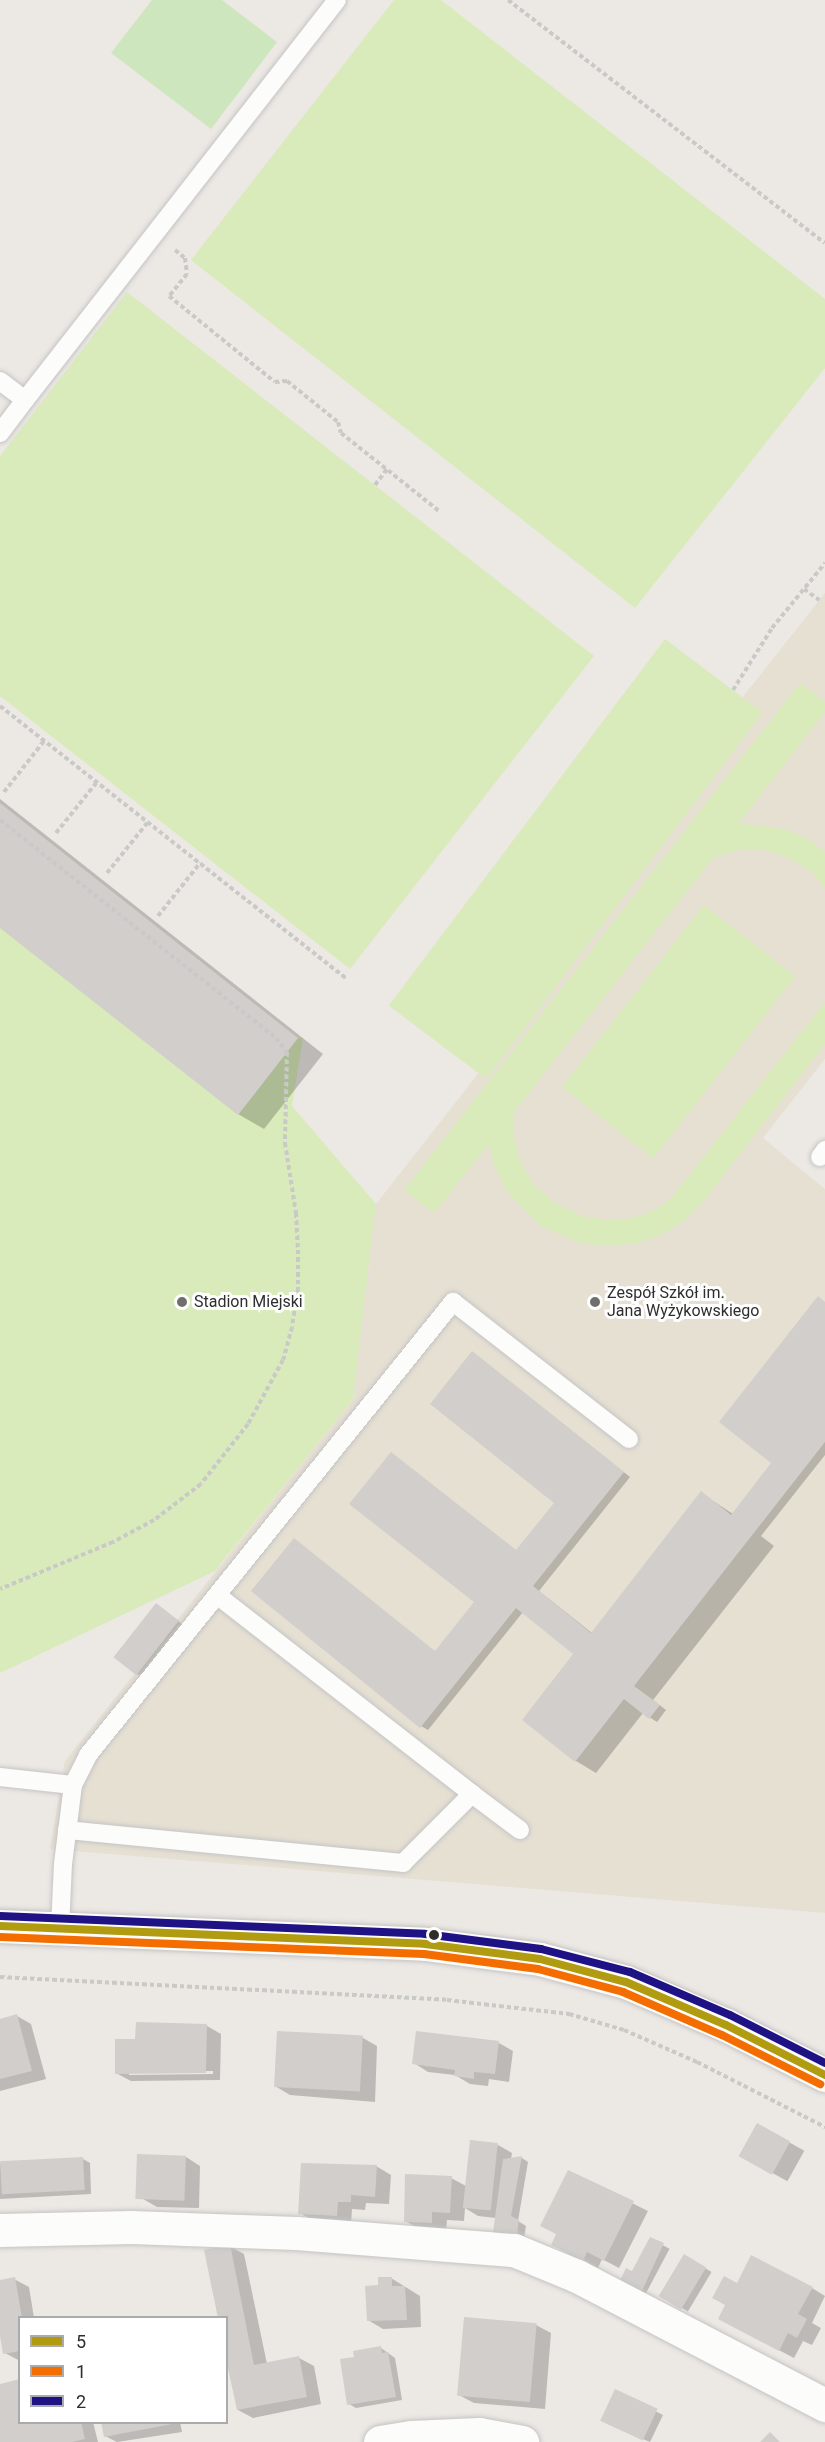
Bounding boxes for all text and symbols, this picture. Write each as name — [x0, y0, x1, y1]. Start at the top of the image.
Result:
place label: Zespół Szkół im. Jana Wyżykowskiego — [607, 1283, 759, 1321]
place label: Stadion Miejski — [194, 1292, 303, 1312]
marker: Stadion Miejski — [175, 1295, 189, 1309]
marker: Zespół Szkół im. Jana Wyżykowskiego — [588, 1295, 602, 1309]
unlabelled marker — [428, 1929, 440, 1941]
legend — [18, 2316, 228, 2424]
text: 5 — [76, 2331, 86, 2352]
text: 1 — [76, 2361, 86, 2382]
text: 2 — [76, 2391, 86, 2412]

